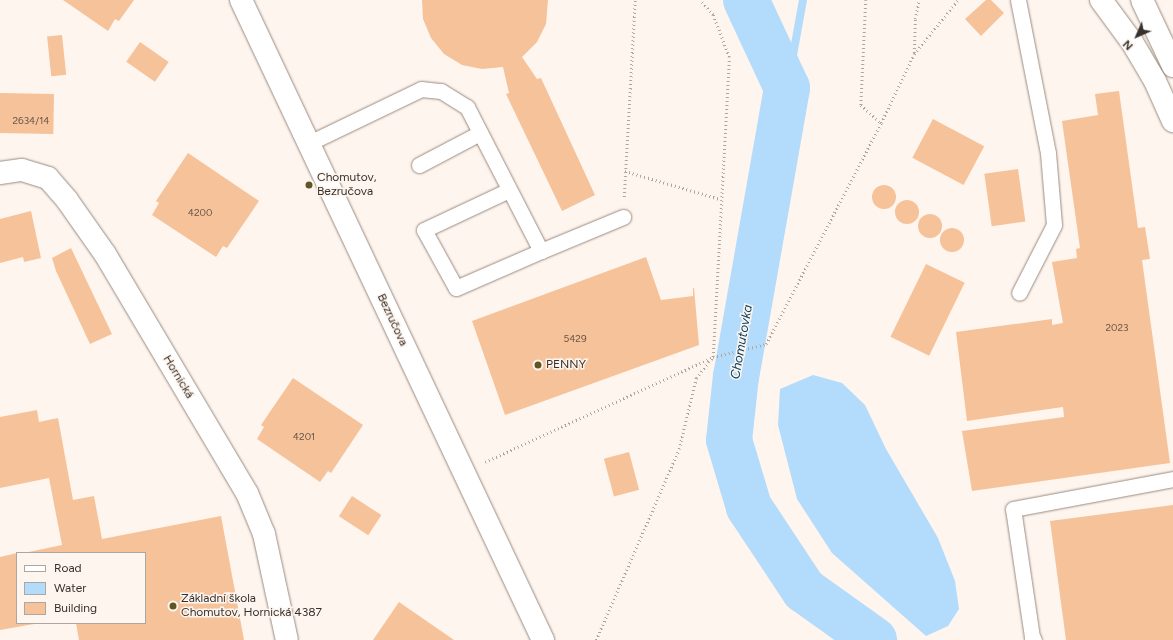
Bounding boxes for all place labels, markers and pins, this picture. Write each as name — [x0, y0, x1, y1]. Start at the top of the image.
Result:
place label: Chomutov, Bezručova — [317, 171, 376, 199]
marker: Chomutov, Bezručova — [304, 180, 314, 190]
place label: PENNY — [546, 358, 586, 372]
marker: PENNY — [533, 360, 543, 370]
place label: Základní škola Chomutov, Hornická 4387 — [181, 592, 322, 620]
marker: Základní škola Chomutov, Hornická 4387 — [168, 601, 178, 611]

